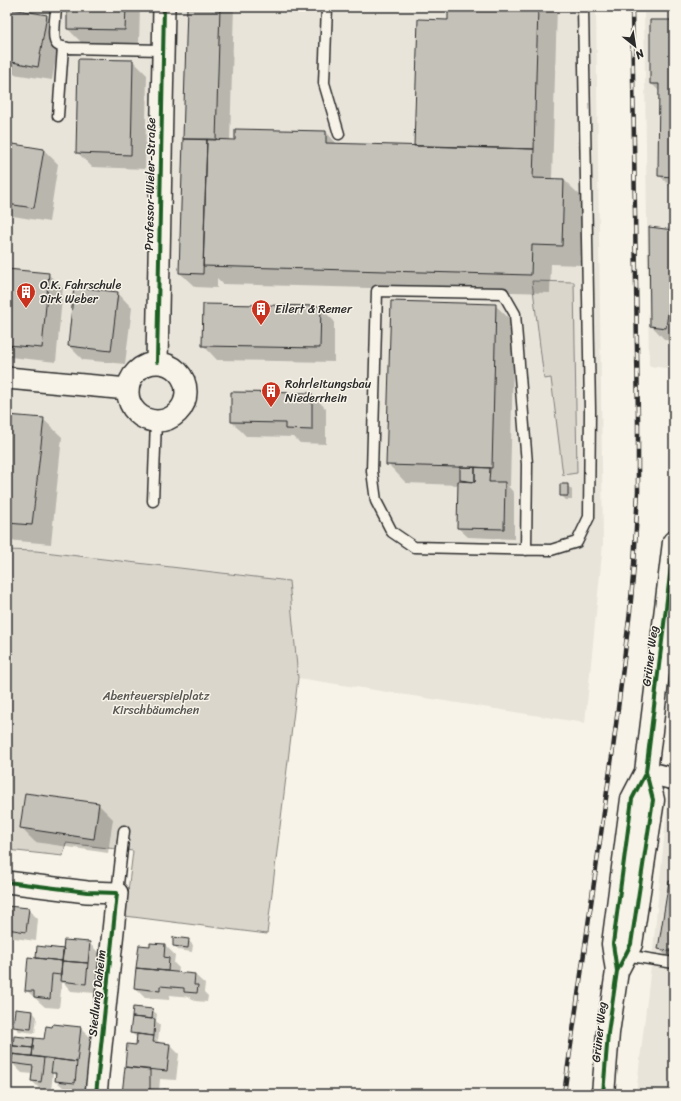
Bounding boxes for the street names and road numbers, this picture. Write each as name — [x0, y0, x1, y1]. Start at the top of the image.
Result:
street label: Professor-Wieler-Straße — [138, 117, 162, 251]
street label: Grüner Weg — [635, 624, 665, 688]
street label: Siedlung Daheim — [82, 949, 112, 1037]
street label: Grüner Weg — [585, 1001, 613, 1063]

